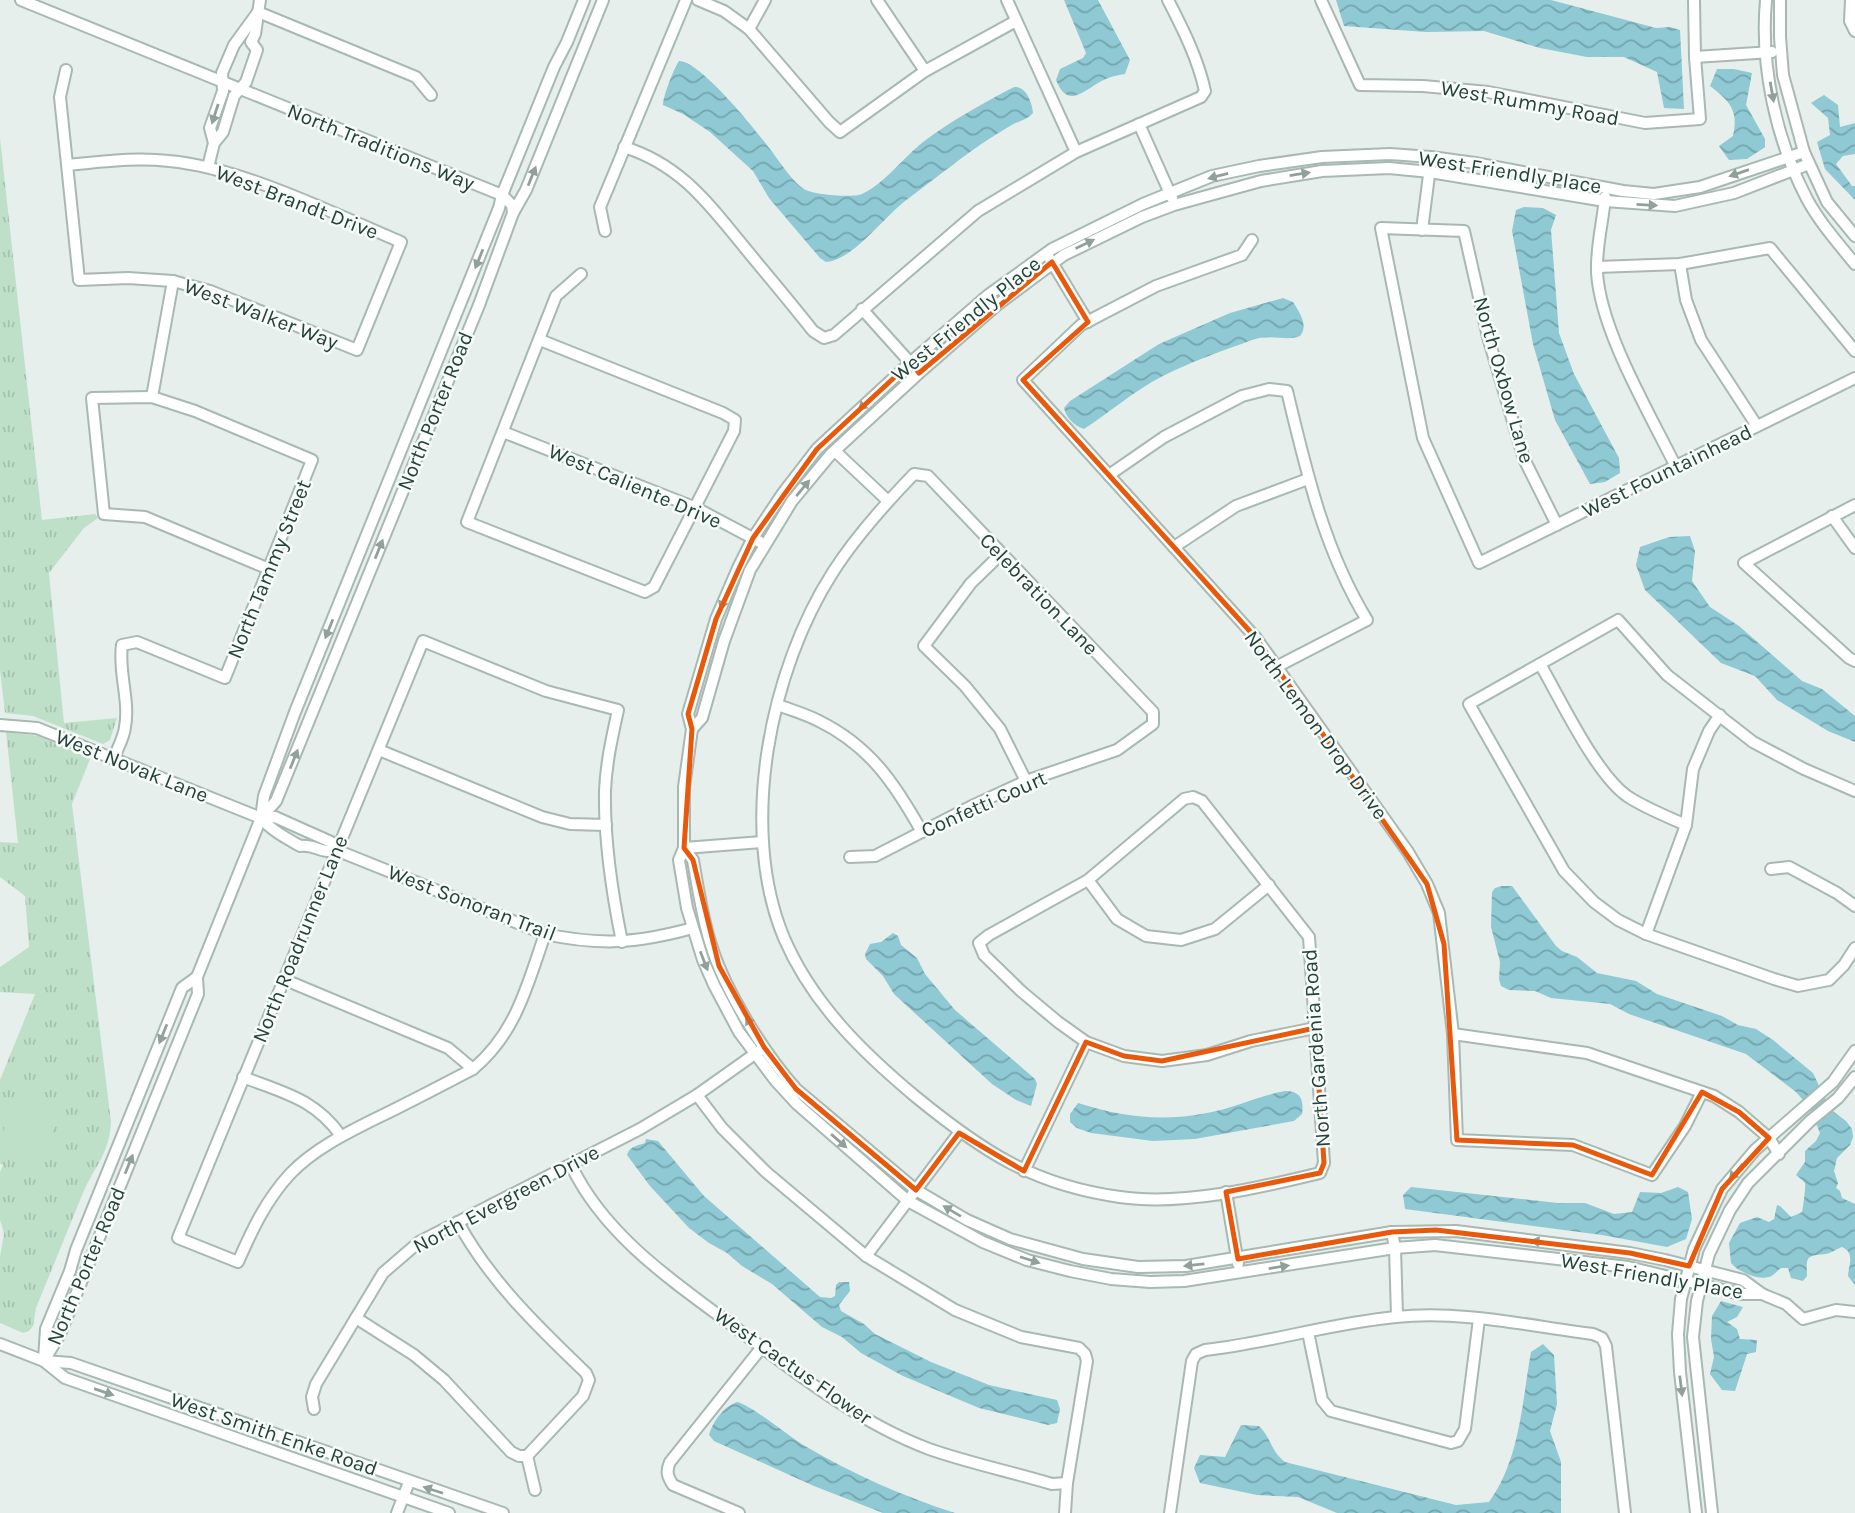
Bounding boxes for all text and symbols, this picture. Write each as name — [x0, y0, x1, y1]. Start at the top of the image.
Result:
street label: West Rummy Road — [1439, 75, 1621, 131]
one-way arrow — [1767, 81, 1778, 103]
street label: North Traditions Way — [284, 98, 478, 196]
one-way arrow — [209, 104, 219, 125]
street label: West Friendly Place — [1417, 146, 1603, 198]
street label: West Brandt Drive — [212, 160, 382, 244]
one-way arrow — [526, 165, 537, 186]
one-way arrow — [1290, 168, 1312, 179]
one-way arrow — [1728, 169, 1749, 179]
one-way arrow — [1207, 171, 1228, 181]
one-way arrow — [1637, 200, 1659, 211]
one-way arrow — [1075, 239, 1095, 250]
one-way arrow — [473, 249, 484, 270]
street label: West Friendly Place — [887, 251, 1045, 387]
street label: West Walker Way — [181, 274, 342, 354]
street label: North Oxbow Lane — [1469, 294, 1539, 466]
street label: North Porter Road — [392, 328, 478, 494]
one-way arrow — [858, 395, 875, 411]
street label: West Fountainhead — [1578, 419, 1756, 523]
street label: West Caliente Drive — [545, 439, 725, 533]
street label: North Tammy Street — [222, 476, 316, 662]
one-way arrow — [795, 479, 810, 496]
street label: Celebration Lane — [975, 528, 1103, 660]
one-way arrow — [374, 538, 385, 559]
one-way arrow — [718, 590, 730, 610]
one-way arrow — [324, 619, 335, 640]
street label: North Lemon Drop Drive — [1239, 626, 1393, 824]
street label: West Novak Lane — [52, 724, 212, 808]
one-way arrow — [288, 749, 299, 770]
street label: Confetti Court — [918, 766, 1050, 842]
street label: North Roadrunner Lane — [247, 832, 353, 1046]
street label: West Sonoran Trail — [385, 860, 559, 946]
street label: North Gardenia Road — [1297, 948, 1335, 1148]
one-way arrow — [699, 951, 710, 972]
one-way arrow — [745, 1016, 757, 1035]
one-way arrow — [158, 1024, 169, 1045]
one-way arrow — [830, 1133, 848, 1149]
street label: North Evergreen Drive — [409, 1140, 603, 1258]
one-way arrow — [124, 1154, 135, 1175]
one-way arrow — [1729, 1163, 1744, 1180]
street label: North Porter Road — [42, 1183, 130, 1349]
one-way arrow — [942, 1205, 962, 1218]
one-way arrow — [1529, 1236, 1551, 1247]
street label: West Friendly Place — [1559, 1248, 1745, 1304]
one-way arrow — [1020, 1255, 1041, 1266]
one-way arrow — [1183, 1259, 1205, 1270]
one-way arrow — [1268, 1261, 1290, 1272]
street label: West Cactus Flower — [710, 1303, 877, 1430]
one-way arrow — [1676, 1375, 1687, 1397]
one-way arrow — [93, 1387, 114, 1398]
street label: West Smith Enke Road — [167, 1387, 381, 1481]
one-way arrow — [422, 1484, 443, 1495]

